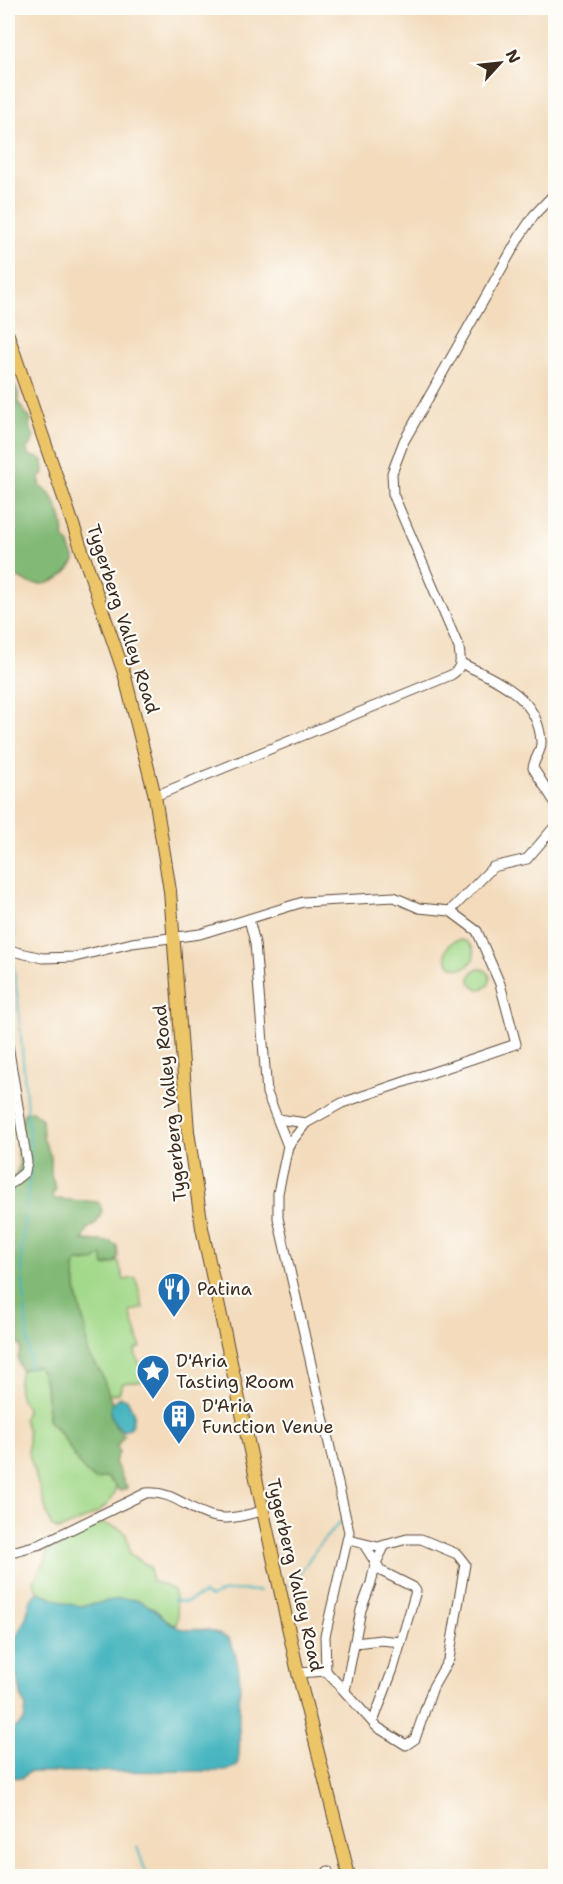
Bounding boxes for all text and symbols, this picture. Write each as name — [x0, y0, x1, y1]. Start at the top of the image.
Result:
north arrow — [470, 33, 530, 93]
text: N — [501, 46, 525, 67]
street label: Tygerberg Valley Road — [81, 521, 165, 717]
street label: Tygerberg Valley Road — [148, 1003, 192, 1203]
restaurant icon: Patina — [156, 1271, 192, 1318]
place label: Patina — [197, 1277, 252, 1301]
place label: D'Aria Tasting Room — [176, 1349, 294, 1394]
place icon: D'Aria Tasting Room — [135, 1353, 171, 1400]
place label: D'Aria Function Venue — [202, 1394, 334, 1439]
building icon: D'Aria Function Venue — [161, 1398, 197, 1445]
street label: Tygerberg Valley Road — [261, 1476, 329, 1674]

